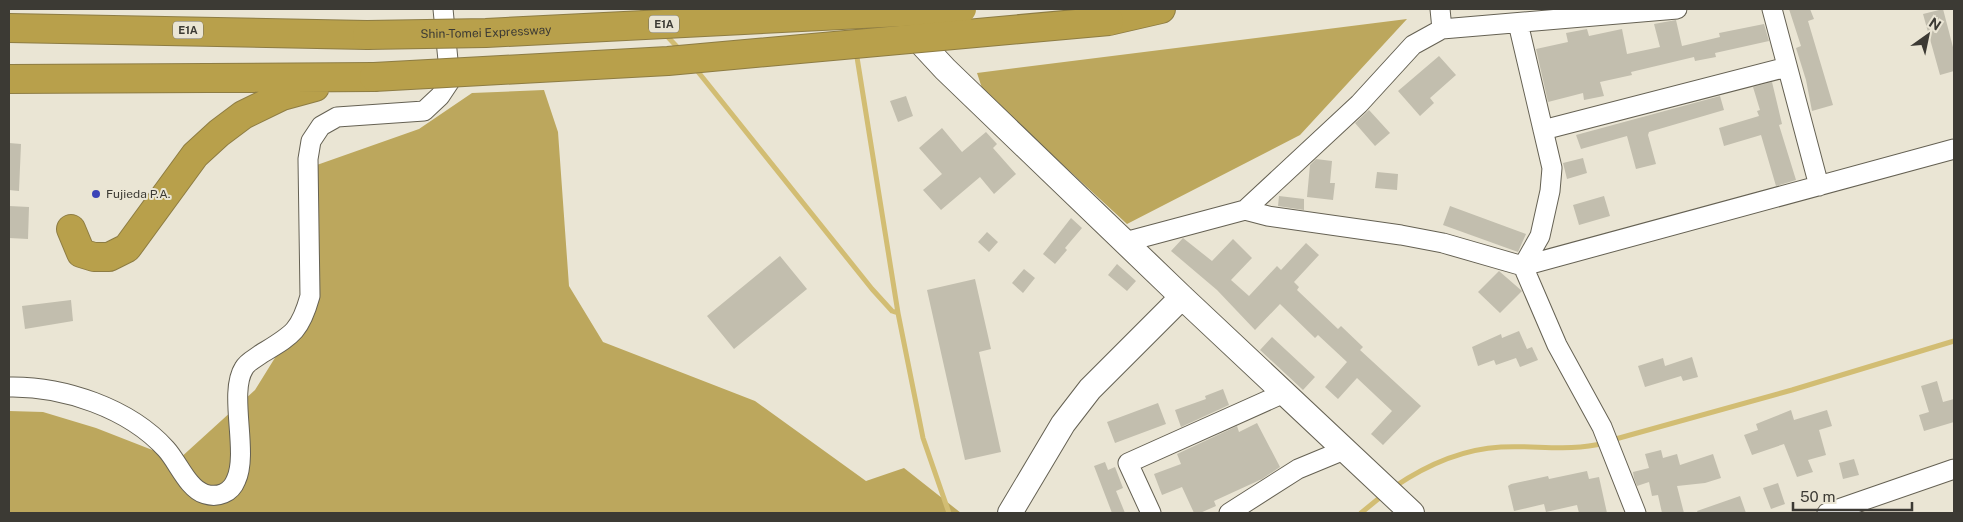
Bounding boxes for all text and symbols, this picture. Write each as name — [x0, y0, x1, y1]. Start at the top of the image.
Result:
north arrow — [1903, 10, 1953, 60]
text: N — [1926, 14, 1944, 34]
road number: E1A — [649, 15, 679, 32]
road number: E1A — [173, 22, 203, 38]
street label: Shin-Tomei Expressway — [420, 23, 552, 41]
place label: Fujieda P.A. — [106, 187, 170, 201]
marker: Fujieda P.A. — [90, 188, 102, 200]
scale bar — [1793, 480, 1912, 512]
text: 50 m — [1800, 488, 1835, 505]

